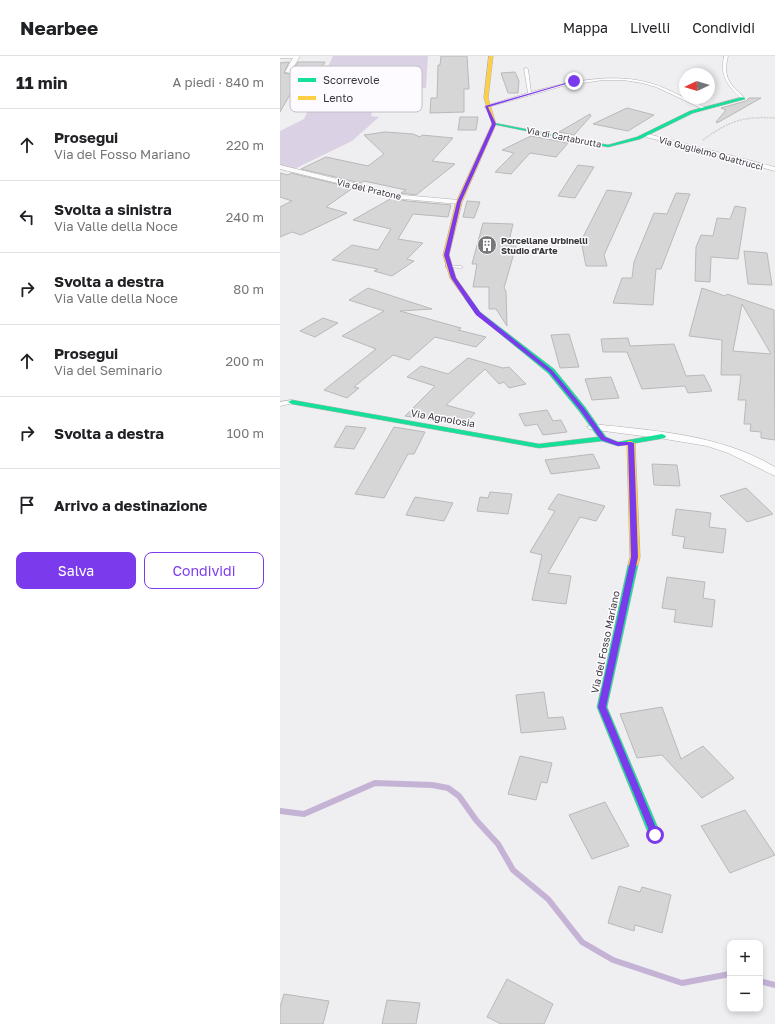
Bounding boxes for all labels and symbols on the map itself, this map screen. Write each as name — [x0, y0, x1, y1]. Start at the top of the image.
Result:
legend — [290, 66, 422, 112]
north arrow — [679, 68, 715, 104]
route end — [565, 72, 583, 90]
text: Scorrevole — [323, 73, 380, 86]
text: Lento — [323, 91, 354, 104]
street label: Via di Cartabrutta — [526, 124, 602, 150]
street label: Via Guglielmo Quattrucci — [658, 134, 764, 172]
street label: Via del Pratone — [336, 176, 402, 202]
building icon: Porcellane Urbinelli Studio d'Arte — [476, 234, 498, 256]
place label: Porcellane Urbinelli Studio d'Arte — [501, 235, 588, 256]
street label: Via Agnolosia — [410, 406, 476, 430]
street label: Via del Fosso Mariano — [588, 590, 622, 694]
route start — [646, 826, 664, 844]

